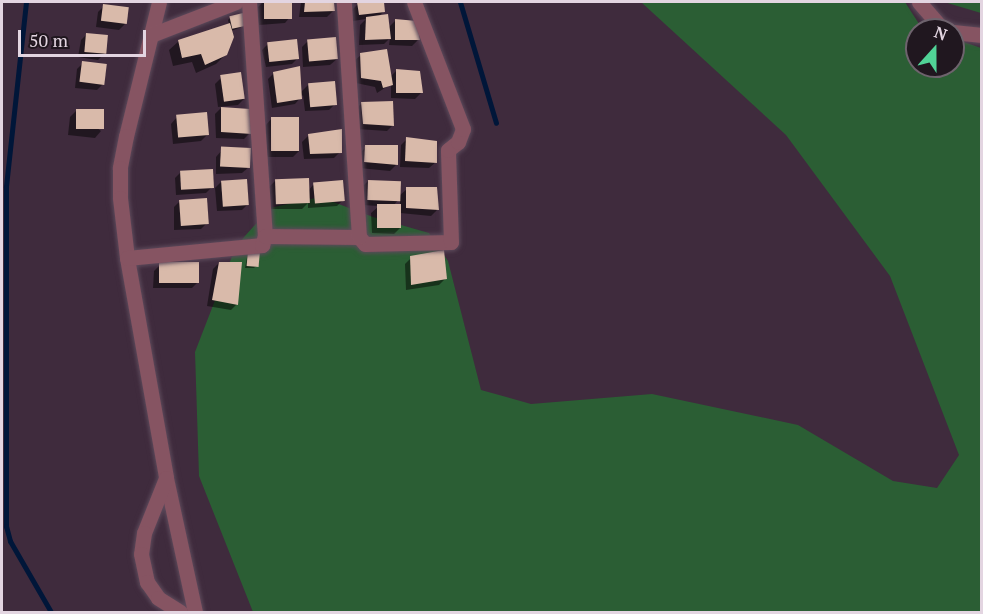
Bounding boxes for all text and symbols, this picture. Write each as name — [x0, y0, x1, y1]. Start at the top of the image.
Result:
scale bar — [21, 18, 148, 56]
north arrow — [905, 18, 965, 78]
text: N — [931, 21, 950, 46]
text: 50 m — [29, 28, 68, 52]

